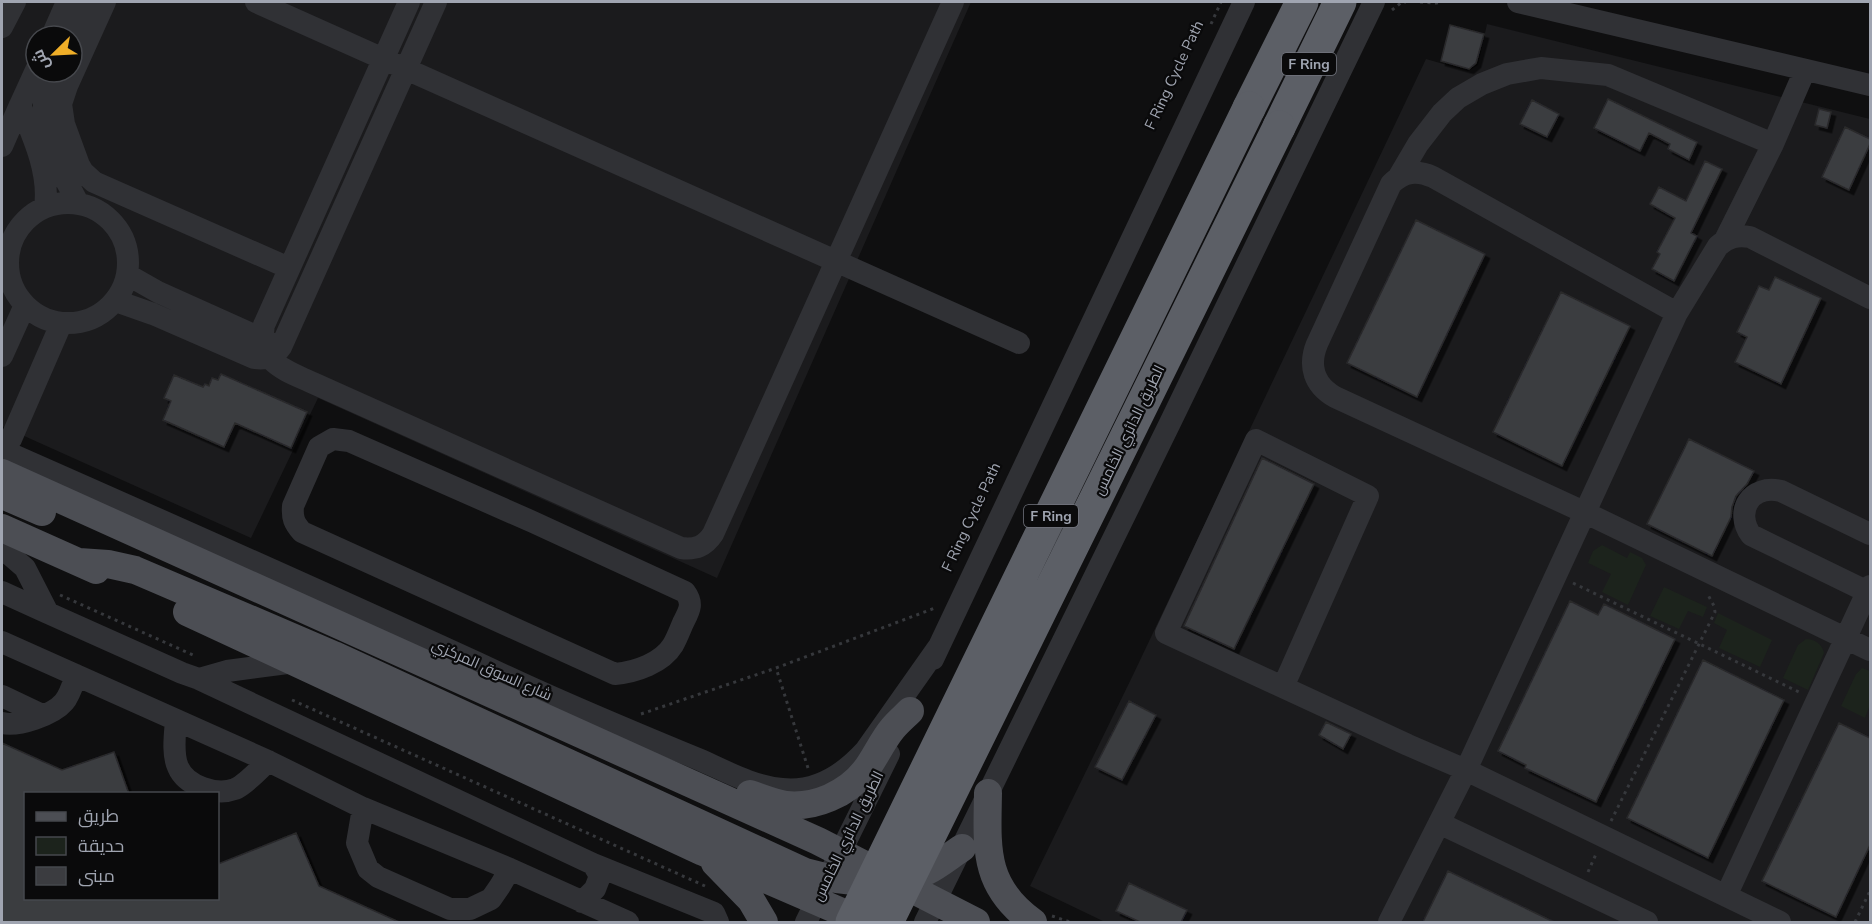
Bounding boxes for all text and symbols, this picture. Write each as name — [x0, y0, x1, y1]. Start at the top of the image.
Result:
street label: F Ring Cycle Path — [1140, 17, 1208, 133]
north arrow — [24, 24, 84, 84]
text: ش — [27, 46, 55, 74]
road number: F Ring — [1282, 53, 1336, 75]
street label: الطريق الدائري الخامس — [1089, 362, 1171, 499]
street label: F Ring Cycle Path — [937, 459, 1005, 575]
road number: F Ring — [1024, 505, 1078, 527]
street label: شارع السوق المركزي — [428, 635, 555, 707]
street label: الطريق الدائري الخامس — [808, 768, 890, 905]
legend — [24, 792, 219, 900]
text: طريق — [78, 804, 119, 828]
text: حديقة — [78, 834, 124, 858]
text: مبنى — [78, 864, 115, 888]

